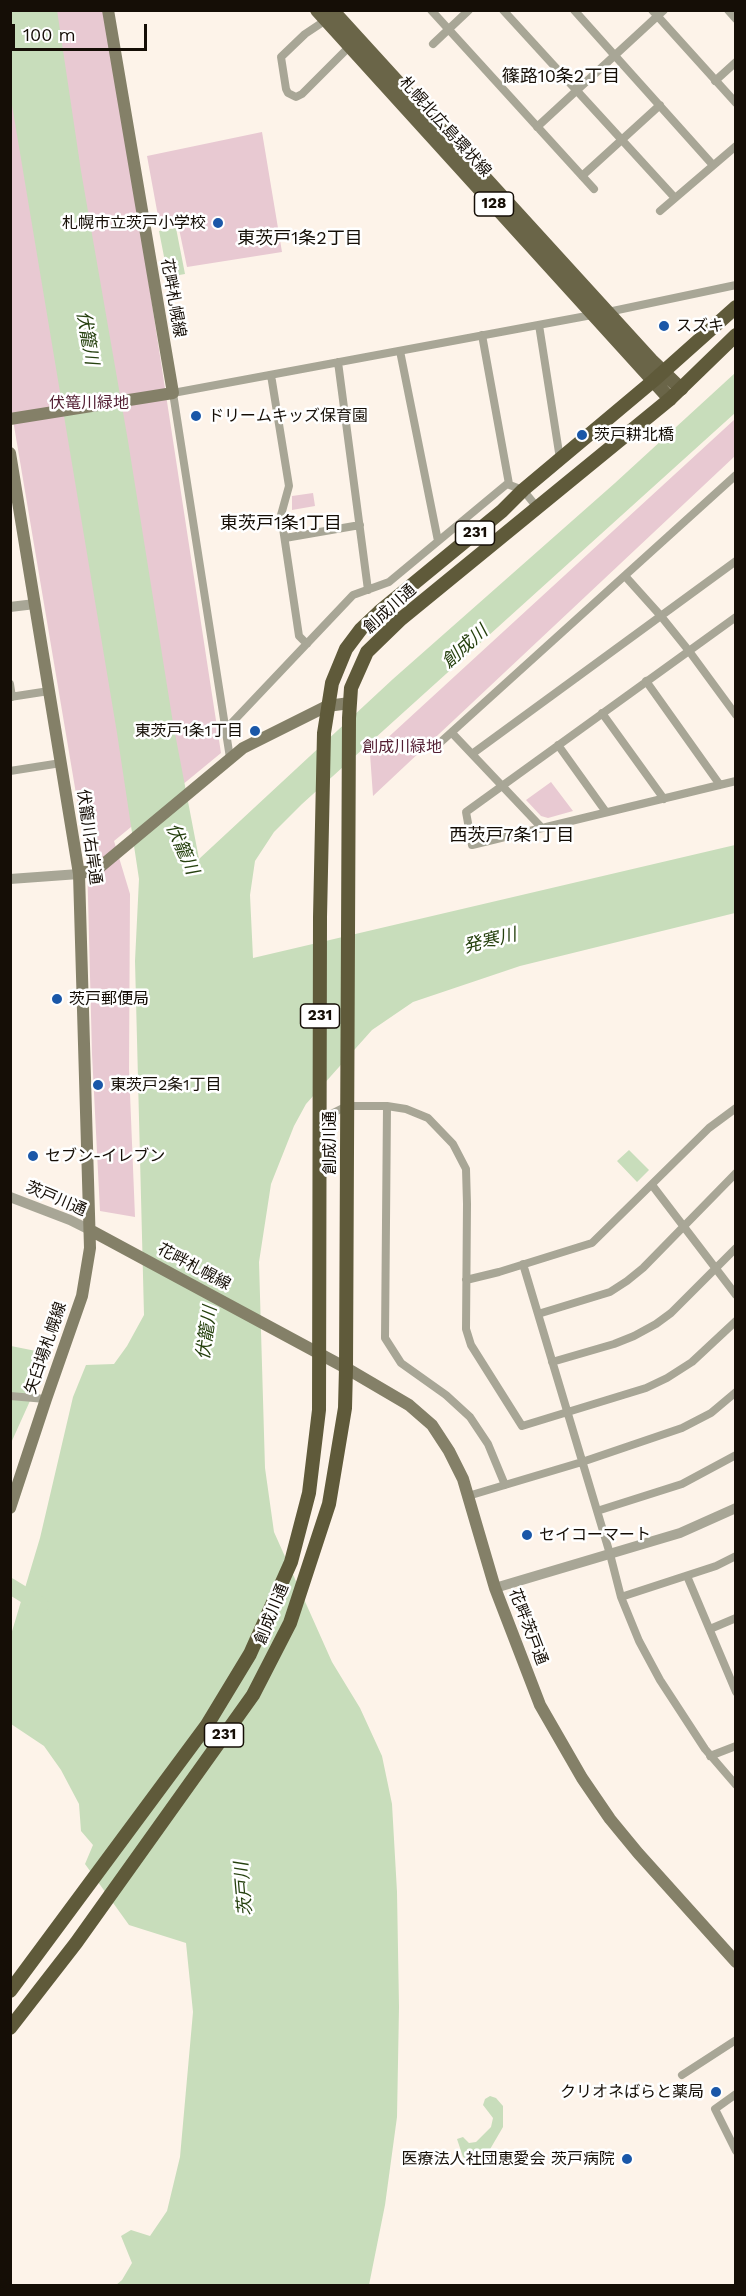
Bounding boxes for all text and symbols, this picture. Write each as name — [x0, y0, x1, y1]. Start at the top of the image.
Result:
scale bar — [15, 12, 150, 50]
text: 100 m — [23, 24, 76, 45]
district label: 篠路10条2丁目 — [502, 66, 620, 88]
street label: 札幌北広島環状線 — [395, 73, 495, 181]
road number: 128 — [474, 192, 514, 216]
place label: 札幌市立茨戸小学校 — [62, 213, 206, 233]
marker: 札幌市立茨戸小学校 — [211, 216, 225, 230]
district label: 東茨戸1条2丁目 — [237, 228, 363, 250]
street label: 花畔札幌線 — [157, 257, 189, 339]
water label: 伏籠川 — [72, 310, 102, 366]
place label: スズキ — [676, 316, 724, 336]
marker: スズキ — [657, 319, 671, 333]
park label: 伏篭川緑地 — [49, 393, 129, 413]
place label: ドリームキッズ保育園 — [208, 406, 368, 426]
marker: ドリームキッズ保育園 — [189, 409, 203, 423]
place label: 茨戸耕北橋 — [594, 425, 674, 445]
marker: 茨戸耕北橋 — [575, 428, 589, 442]
district label: 東茨戸1条1丁目 — [220, 513, 342, 535]
road number: 231 — [456, 521, 494, 545]
street label: 創成川通 — [360, 580, 420, 638]
water label: 創成川 — [438, 621, 492, 673]
place label: 東茨戸1条1丁目 — [135, 721, 243, 741]
marker: 東茨戸1条1丁目 — [248, 724, 262, 738]
park label: 創成川緑地 — [362, 737, 442, 757]
street label: 伏籠川右岸通 — [73, 788, 105, 886]
water label: 伏籠川 — [161, 820, 203, 878]
district label: 西茨戸7条1丁目 — [449, 825, 575, 847]
water label: 発寒川 — [461, 924, 519, 958]
place label: 茨戸郵便局 — [69, 989, 149, 1009]
marker: 茨戸郵便局 — [50, 992, 64, 1006]
road number: 231 — [300, 1004, 340, 1028]
place label: 東茨戸2条1丁目 — [110, 1075, 222, 1095]
marker: 東茨戸2条1丁目 — [91, 1078, 105, 1092]
street label: 創成川通 — [320, 1111, 340, 1175]
place label: セブン-イレブン — [45, 1146, 165, 1166]
marker: セブン-イレブン — [26, 1149, 40, 1163]
street label: 茨戸川通 — [23, 1178, 89, 1220]
street label: 花畔札幌線 — [154, 1240, 234, 1294]
street label: 矢臼場札幌線 — [21, 1299, 71, 1397]
water label: 伏籠川 — [193, 1305, 221, 1361]
place label: セイコーマート — [539, 1525, 651, 1545]
marker: セイコーマート — [520, 1528, 534, 1542]
street label: 創成川通 — [251, 1581, 293, 1647]
street label: 花畔茨戸通 — [505, 1586, 551, 1668]
road number: 231 — [204, 1723, 244, 1747]
water label: 茨戸川 — [231, 1861, 257, 1917]
place label: クリオネばらと薬局 — [560, 2082, 704, 2102]
marker: クリオネばらと薬局 — [709, 2085, 723, 2099]
place label: 医療法人社団恵愛会 茨戸病院 — [402, 2149, 615, 2169]
marker: 医療法人社団恵愛会 茨戸病院 — [620, 2152, 634, 2166]

